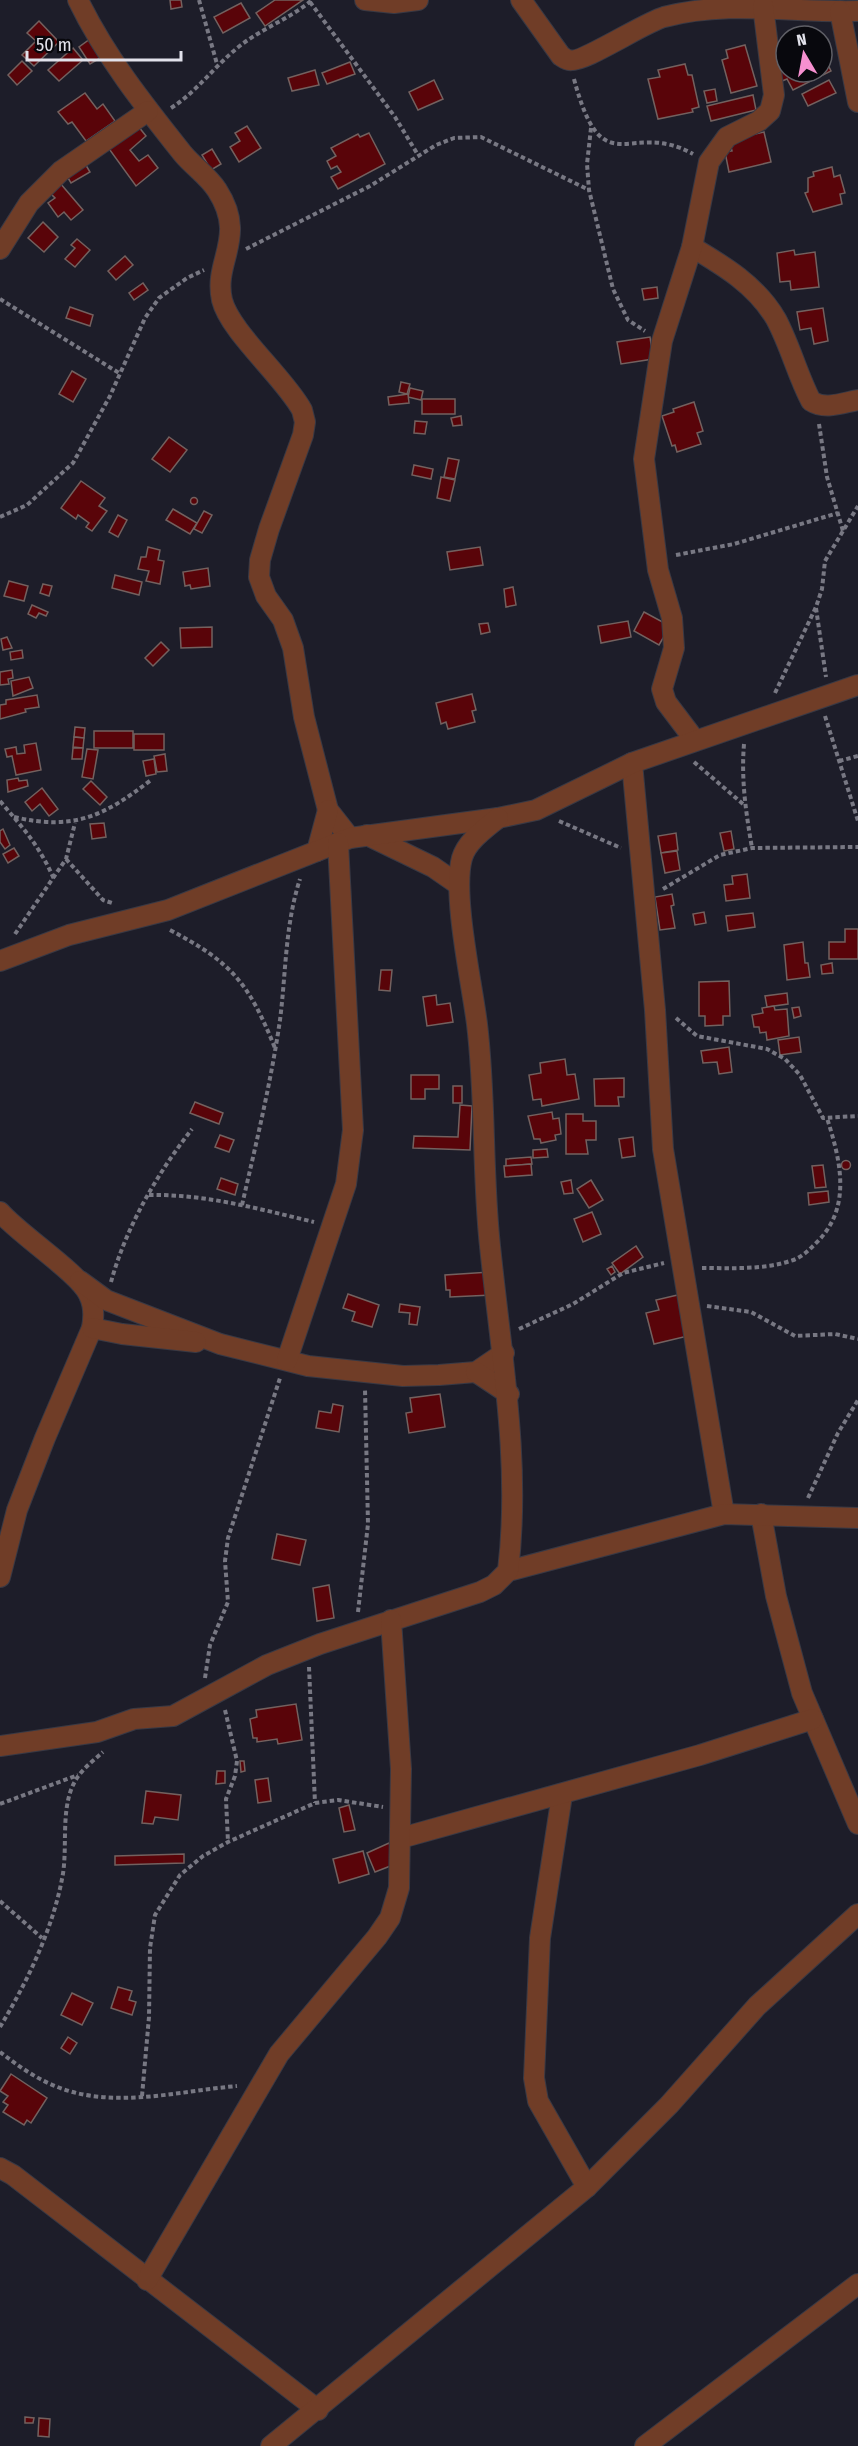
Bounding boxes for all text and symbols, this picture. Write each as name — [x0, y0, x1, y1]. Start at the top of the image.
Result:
scale bar — [27, 24, 182, 62]
north arrow — [774, 24, 834, 84]
text: N — [795, 30, 808, 50]
text: 50 m — [36, 34, 72, 56]

